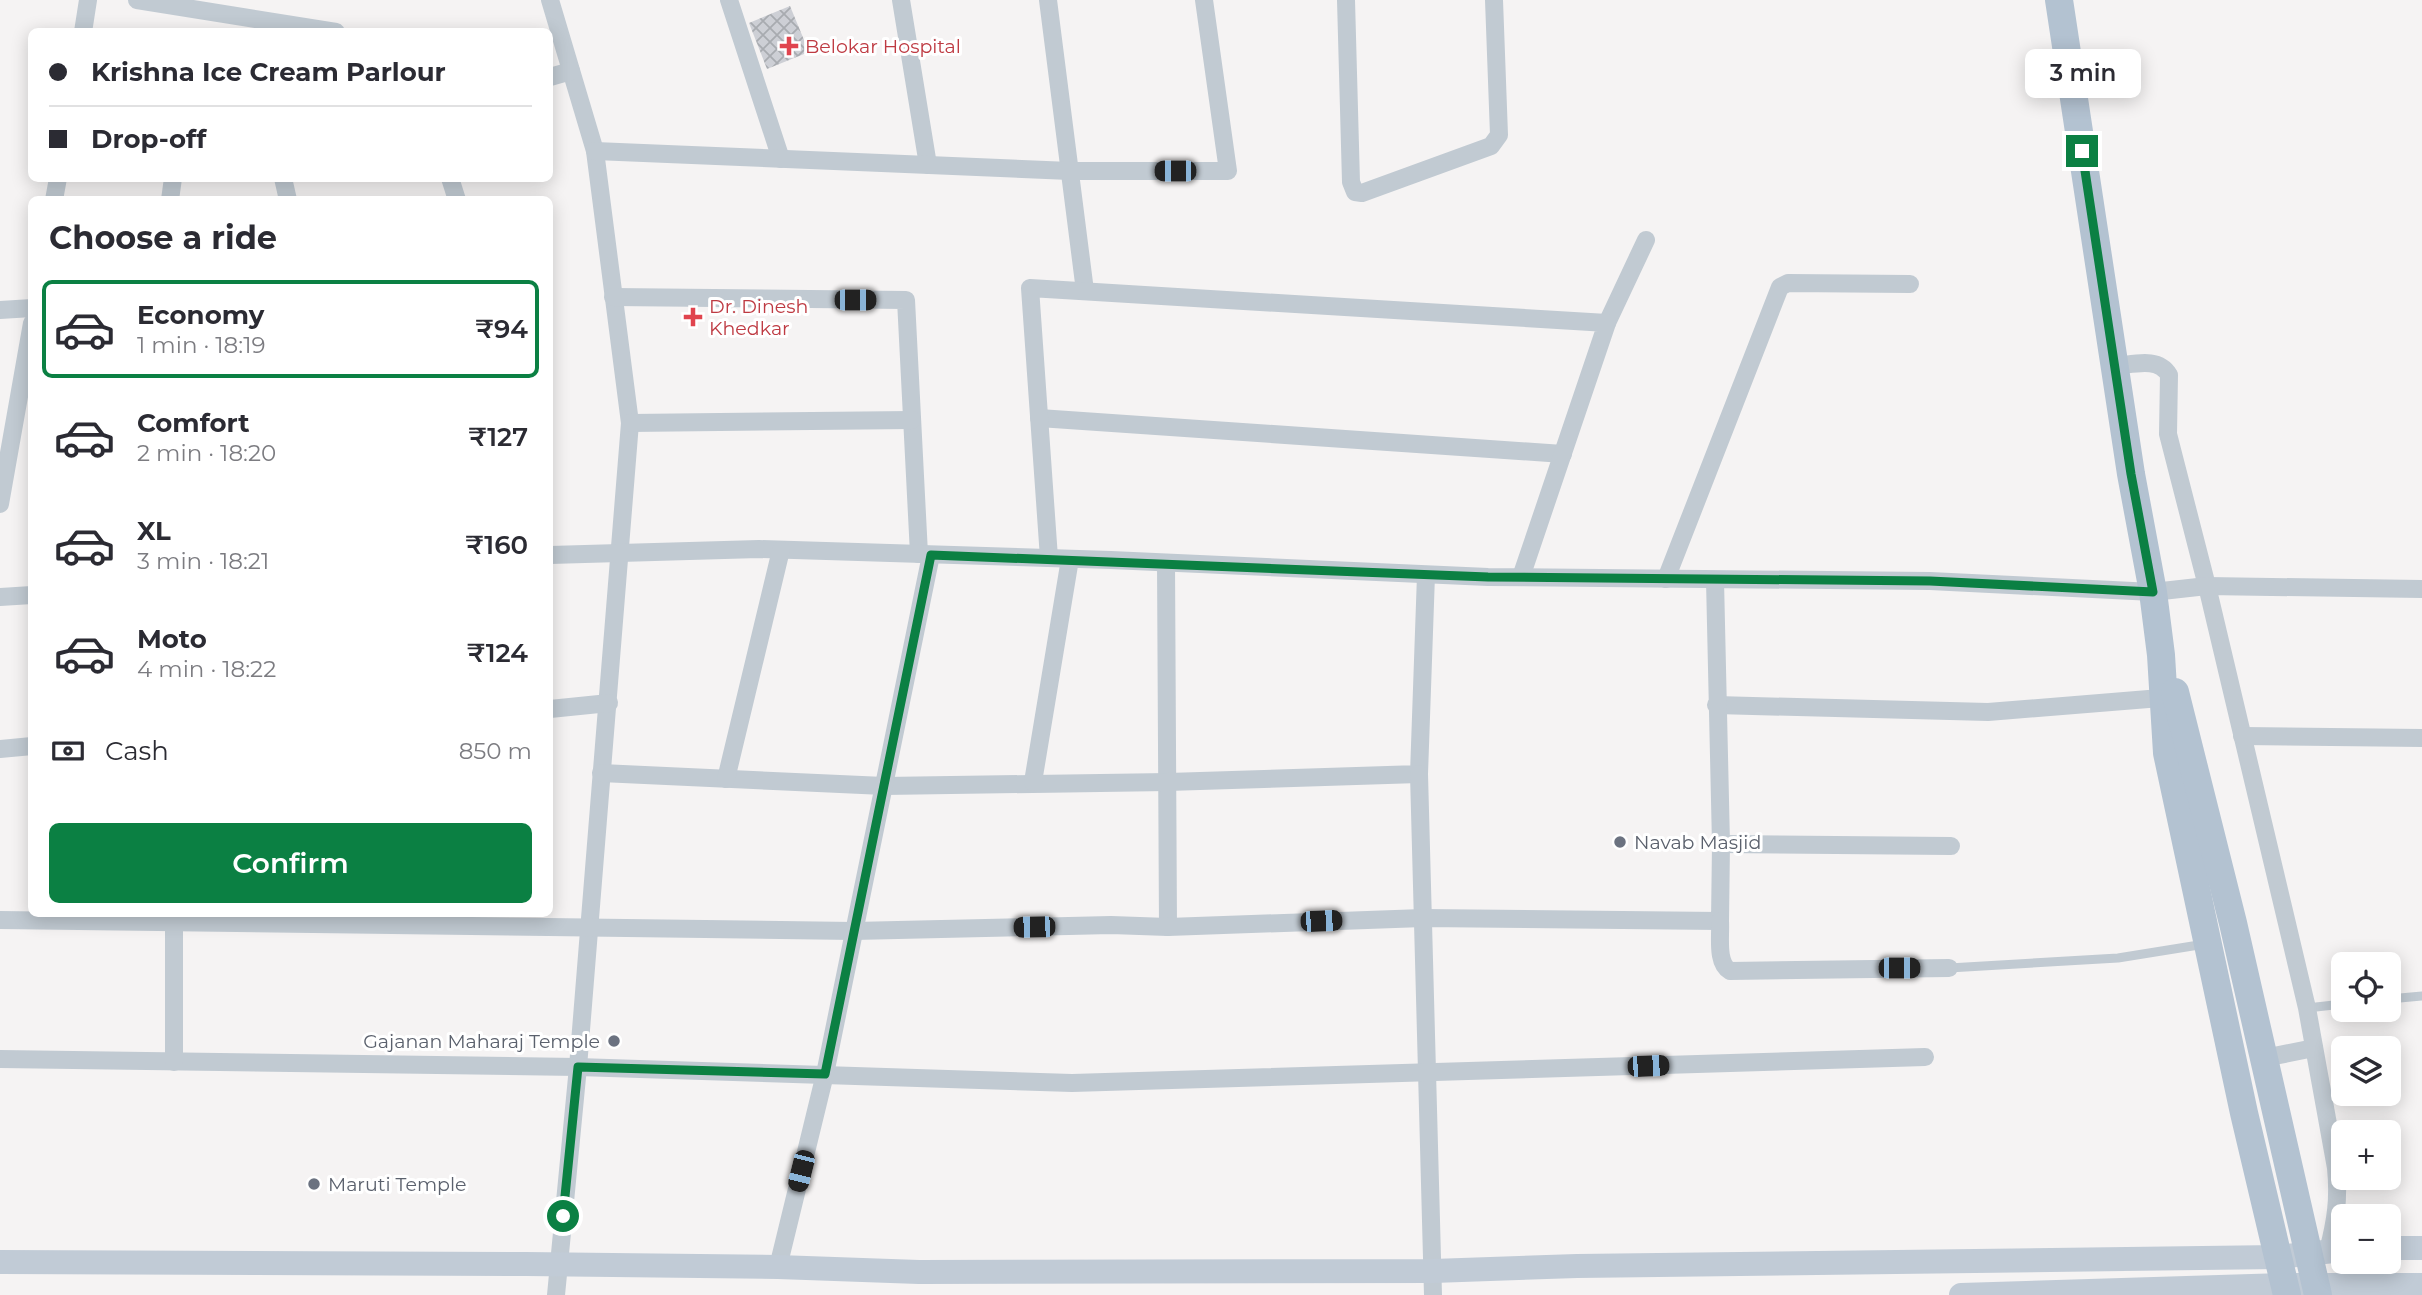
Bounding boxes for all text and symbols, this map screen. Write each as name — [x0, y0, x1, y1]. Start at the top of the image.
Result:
place label: Belokar Hospital — [805, 35, 961, 58]
marker: Belokar Hospital — [779, 36, 799, 56]
callout: 3 min — [2024, 50, 2140, 99]
text: Krishna Ice Cream Parlour — [91, 56, 446, 88]
text: 3 min — [2050, 59, 2116, 87]
text: Drop-off — [91, 123, 206, 155]
route end — [2066, 135, 2098, 167]
car — [1155, 161, 1197, 182]
text: Choose a ride — [49, 218, 277, 257]
car — [835, 290, 877, 311]
place label: Dr. Dinesh Khedkar — [709, 295, 808, 340]
icon: car — [53, 298, 116, 361]
text: Economy — [137, 299, 264, 331]
marker: Dr. Dinesh Khedkar — [683, 307, 703, 327]
text: ₹94 — [475, 313, 528, 345]
text: 1 min · 18:19 — [137, 331, 265, 359]
icon: car — [53, 406, 116, 469]
text: Comfort — [137, 407, 249, 439]
text: ₹127 — [468, 421, 528, 453]
text: 2 min · 18:20 — [137, 439, 276, 467]
icon: car — [53, 514, 116, 577]
text: XL — [137, 515, 171, 547]
text: ₹160 — [465, 529, 528, 561]
text: 3 min · 18:21 — [137, 547, 269, 575]
icon: car — [53, 622, 116, 685]
text: Moto — [137, 623, 207, 655]
text: ₹124 — [467, 637, 528, 669]
text: 4 min · 18:22 — [137, 655, 276, 683]
icon: cash — [49, 732, 87, 770]
text: Cash — [105, 735, 169, 767]
text: 850 m — [459, 737, 532, 765]
button: Confirm — [49, 823, 532, 903]
place label: Navab Masjid — [1634, 831, 1761, 854]
marker: Navab Masjid — [1612, 834, 1628, 850]
car — [1300, 910, 1343, 932]
car — [1013, 916, 1056, 938]
map controls — [2331, 952, 2401, 1274]
button: locate — [2331, 952, 2401, 1022]
car — [1879, 958, 1921, 979]
place label: Gajanan Maharaj Temple — [363, 1030, 600, 1053]
marker: Gajanan Maharaj Temple — [606, 1033, 622, 1049]
button: layers — [2331, 1036, 2401, 1106]
car — [1627, 1055, 1670, 1077]
button: + — [2331, 1120, 2401, 1190]
car — [786, 1148, 817, 1194]
place label: Maruti Temple — [328, 1173, 467, 1196]
marker: Maruti Temple — [306, 1176, 322, 1192]
route start — [547, 1200, 579, 1232]
button: − — [2331, 1204, 2401, 1274]

